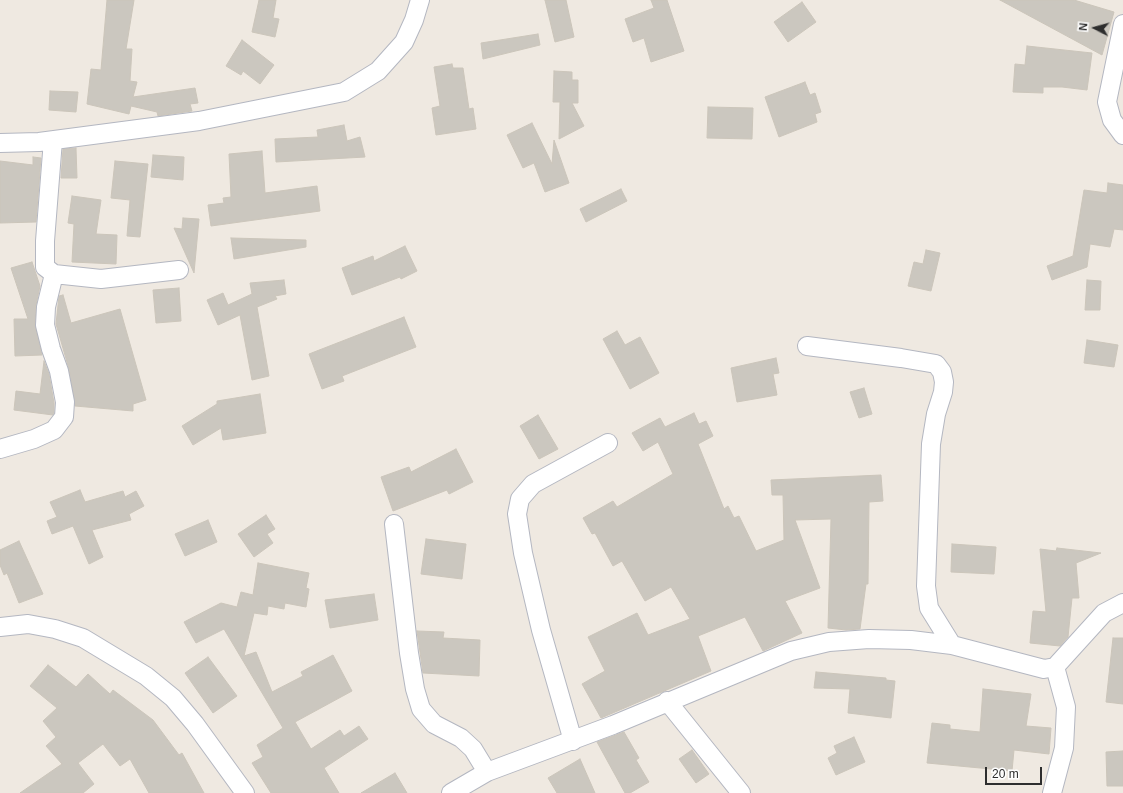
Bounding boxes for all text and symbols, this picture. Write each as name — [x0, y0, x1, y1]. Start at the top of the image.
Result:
north arrow — [1075, 8, 1115, 48]
text: N — [1077, 22, 1089, 31]
scale bar — [987, 759, 1044, 785]
text: 20 m — [992, 767, 1019, 781]

